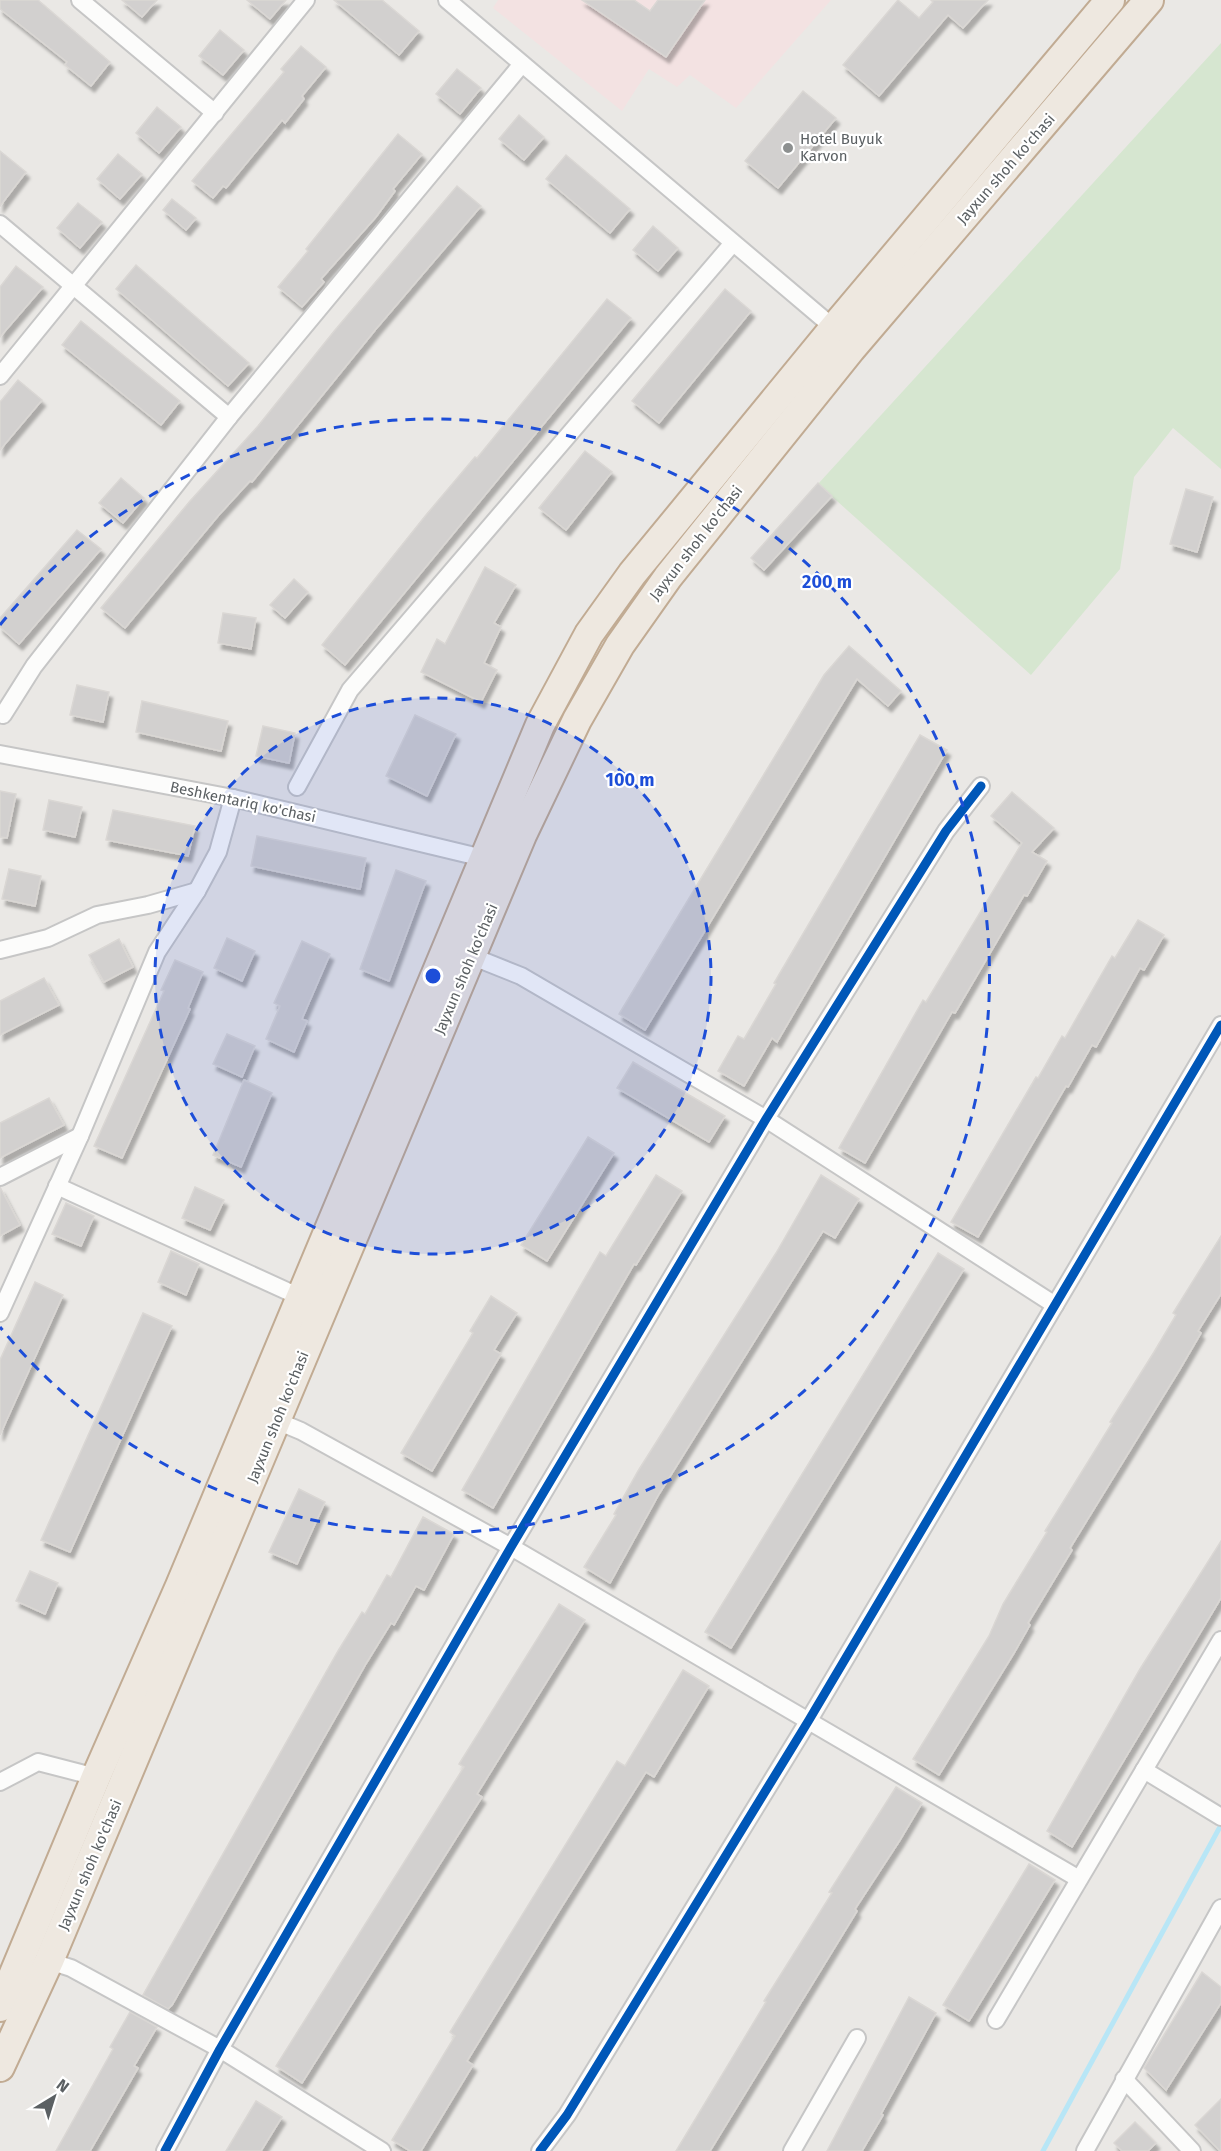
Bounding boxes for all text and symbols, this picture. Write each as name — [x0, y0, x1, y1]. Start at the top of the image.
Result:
street label: Jayxun shoh ko'chasi — [953, 110, 1059, 228]
place label: Hotel Buyuk Karvon — [800, 130, 883, 165]
marker: Hotel Buyuk Karvon — [781, 141, 795, 155]
street label: Jayxun shoh ko'chasi — [646, 482, 746, 604]
text: 200 m — [802, 571, 852, 593]
text: 100 m — [606, 769, 654, 791]
street label: Beshkentariq ko'chasi — [168, 778, 318, 826]
street label: Jayxun shoh ko'chasi — [430, 901, 502, 1037]
centre of rings — [423, 966, 443, 986]
street label: Jayxun shoh ko'chasi — [243, 1349, 313, 1485]
street label: Jayxun shoh ko'chasi — [54, 1797, 126, 1933]
north arrow — [24, 2067, 84, 2127]
text: N — [53, 2075, 73, 2096]

